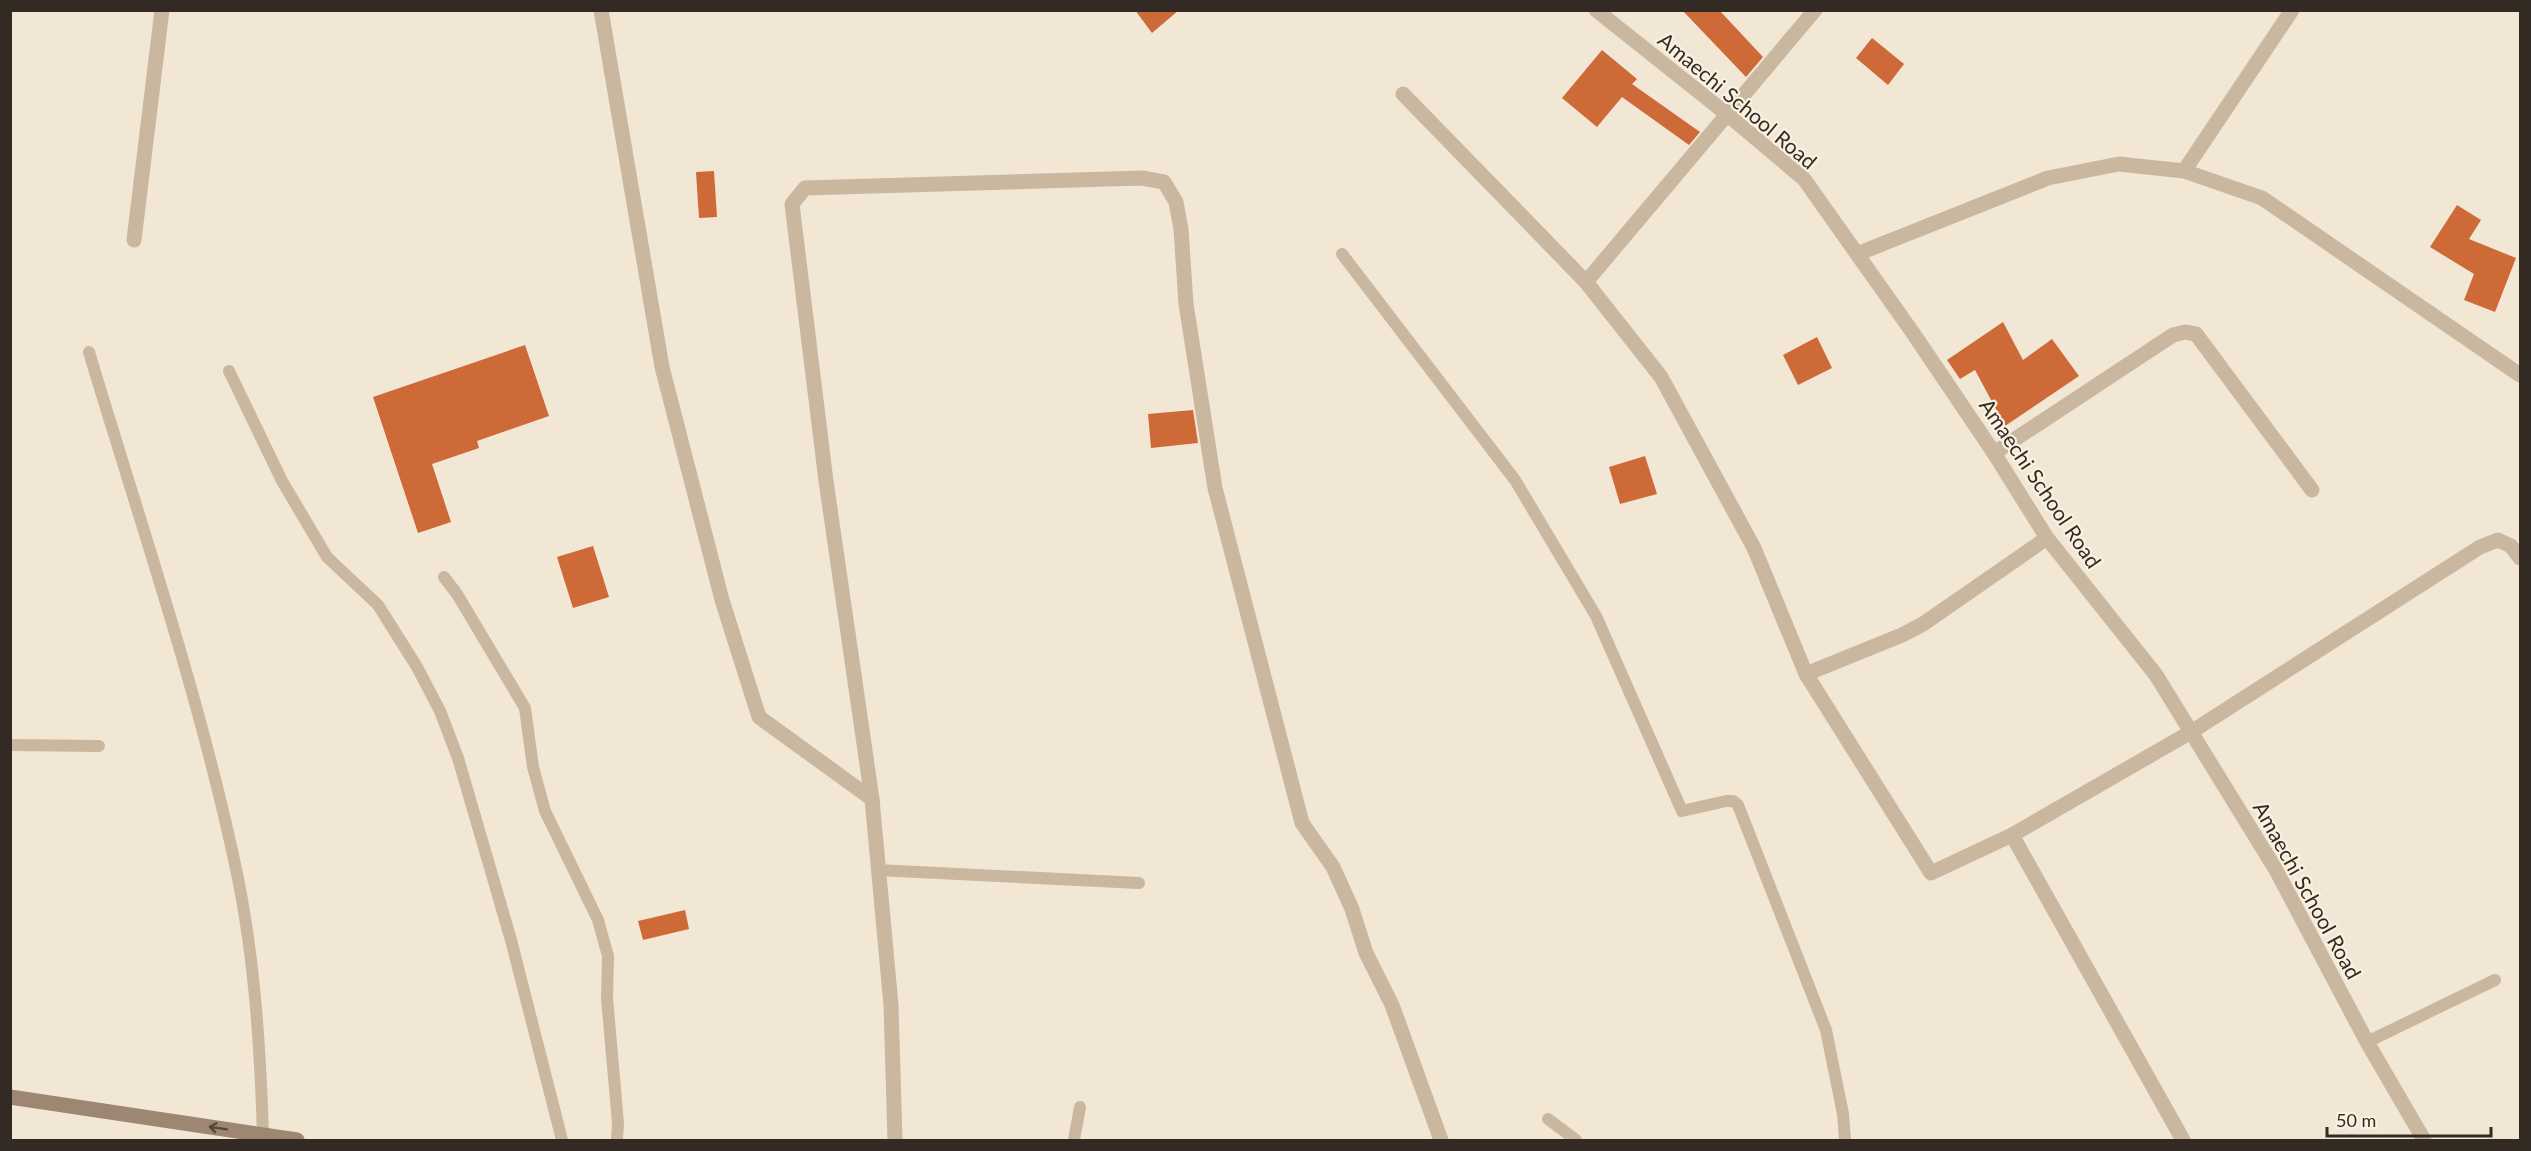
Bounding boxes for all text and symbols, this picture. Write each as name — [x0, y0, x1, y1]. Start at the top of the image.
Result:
street label: Amaechi School Road — [1654, 26, 1822, 174]
street label: Amaechi School Road — [1975, 394, 2107, 572]
street label: Amaechi School Road — [2249, 797, 2367, 983]
scale bar — [2327, 1100, 2490, 1138]
text: 50 m — [2336, 1109, 2376, 1131]
one-way arrow — [209, 1123, 229, 1134]

